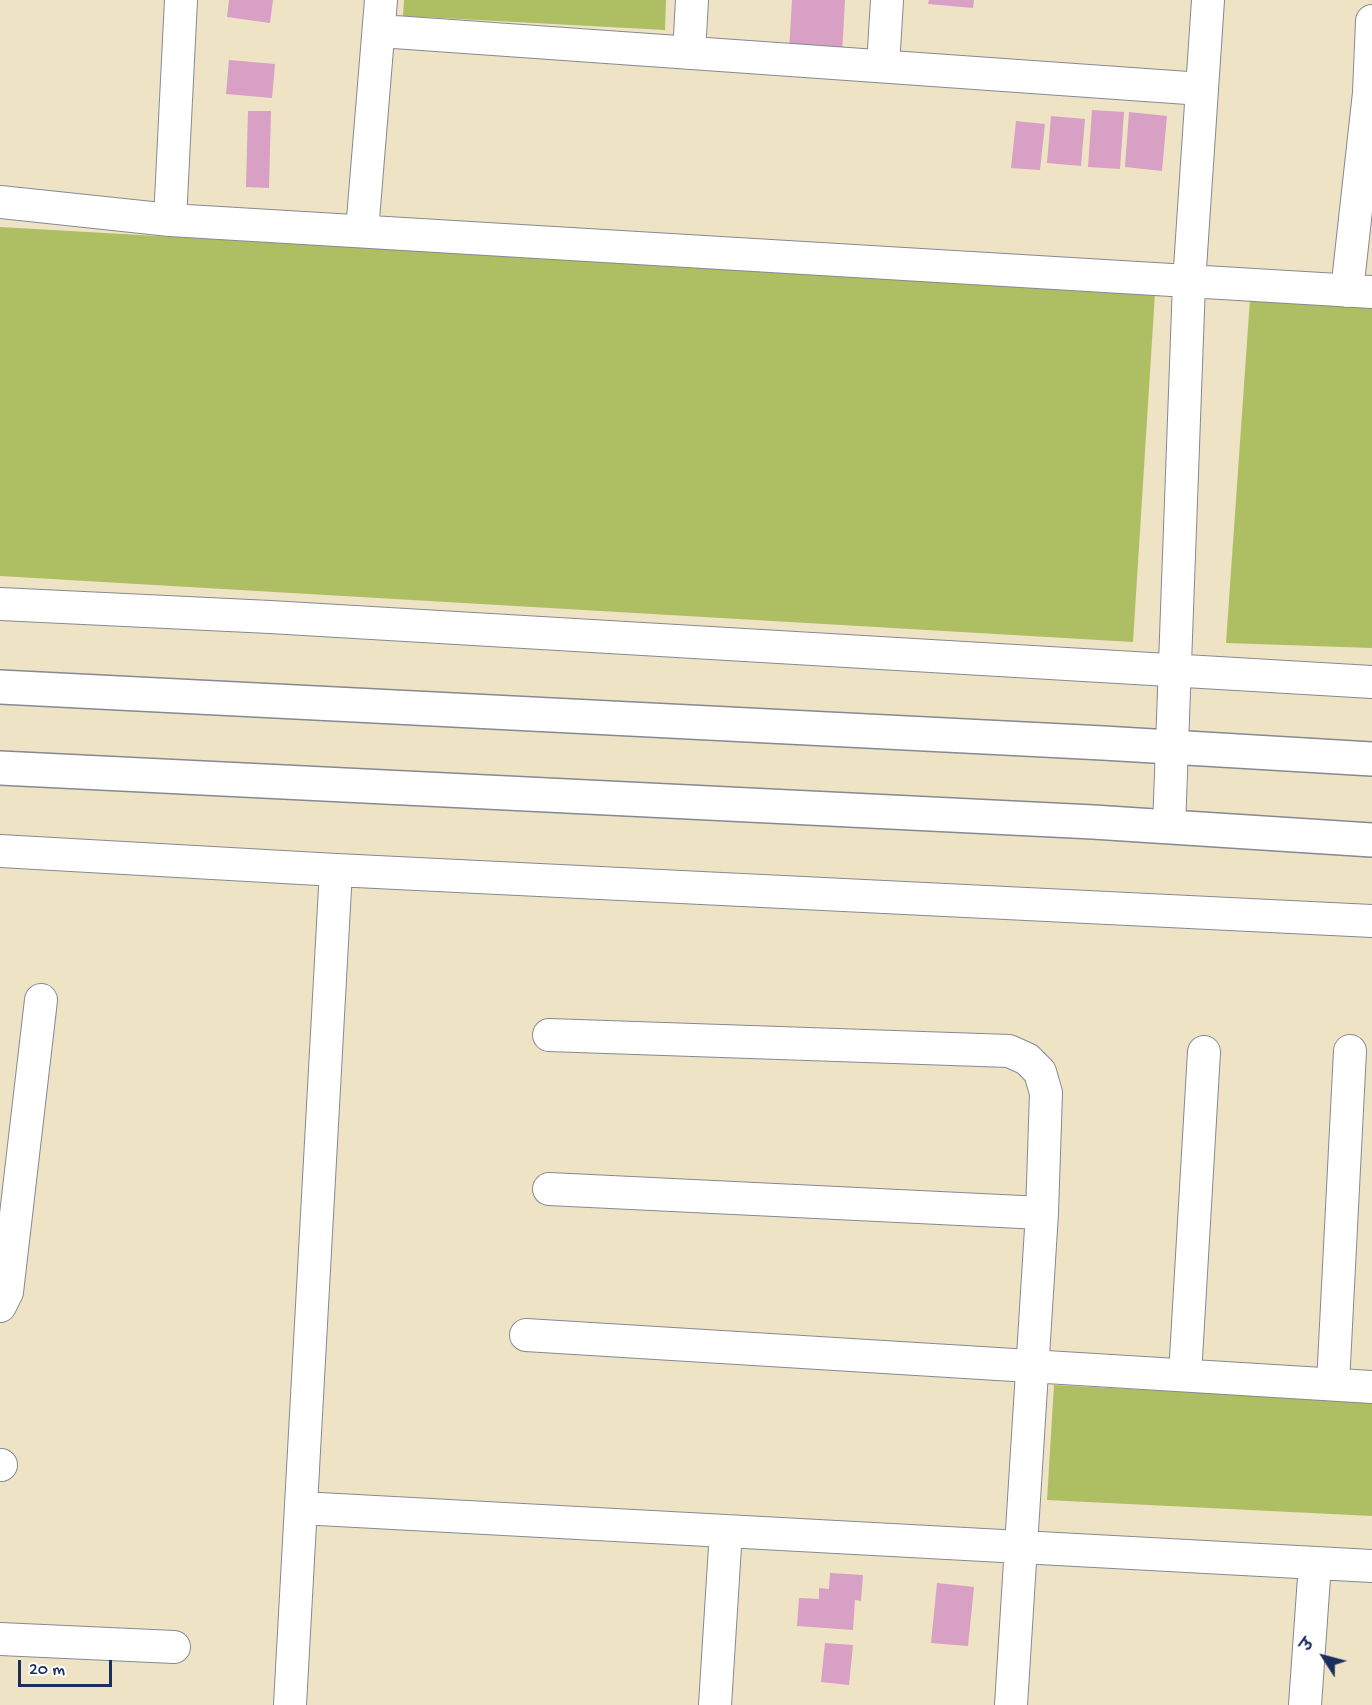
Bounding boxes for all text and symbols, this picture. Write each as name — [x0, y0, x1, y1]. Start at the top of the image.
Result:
north arrow — [1294, 1627, 1354, 1687]
text: उ — [1298, 1636, 1320, 1656]
scale bar — [21, 1648, 116, 1686]
text: 20 m — [29, 1660, 65, 1681]

